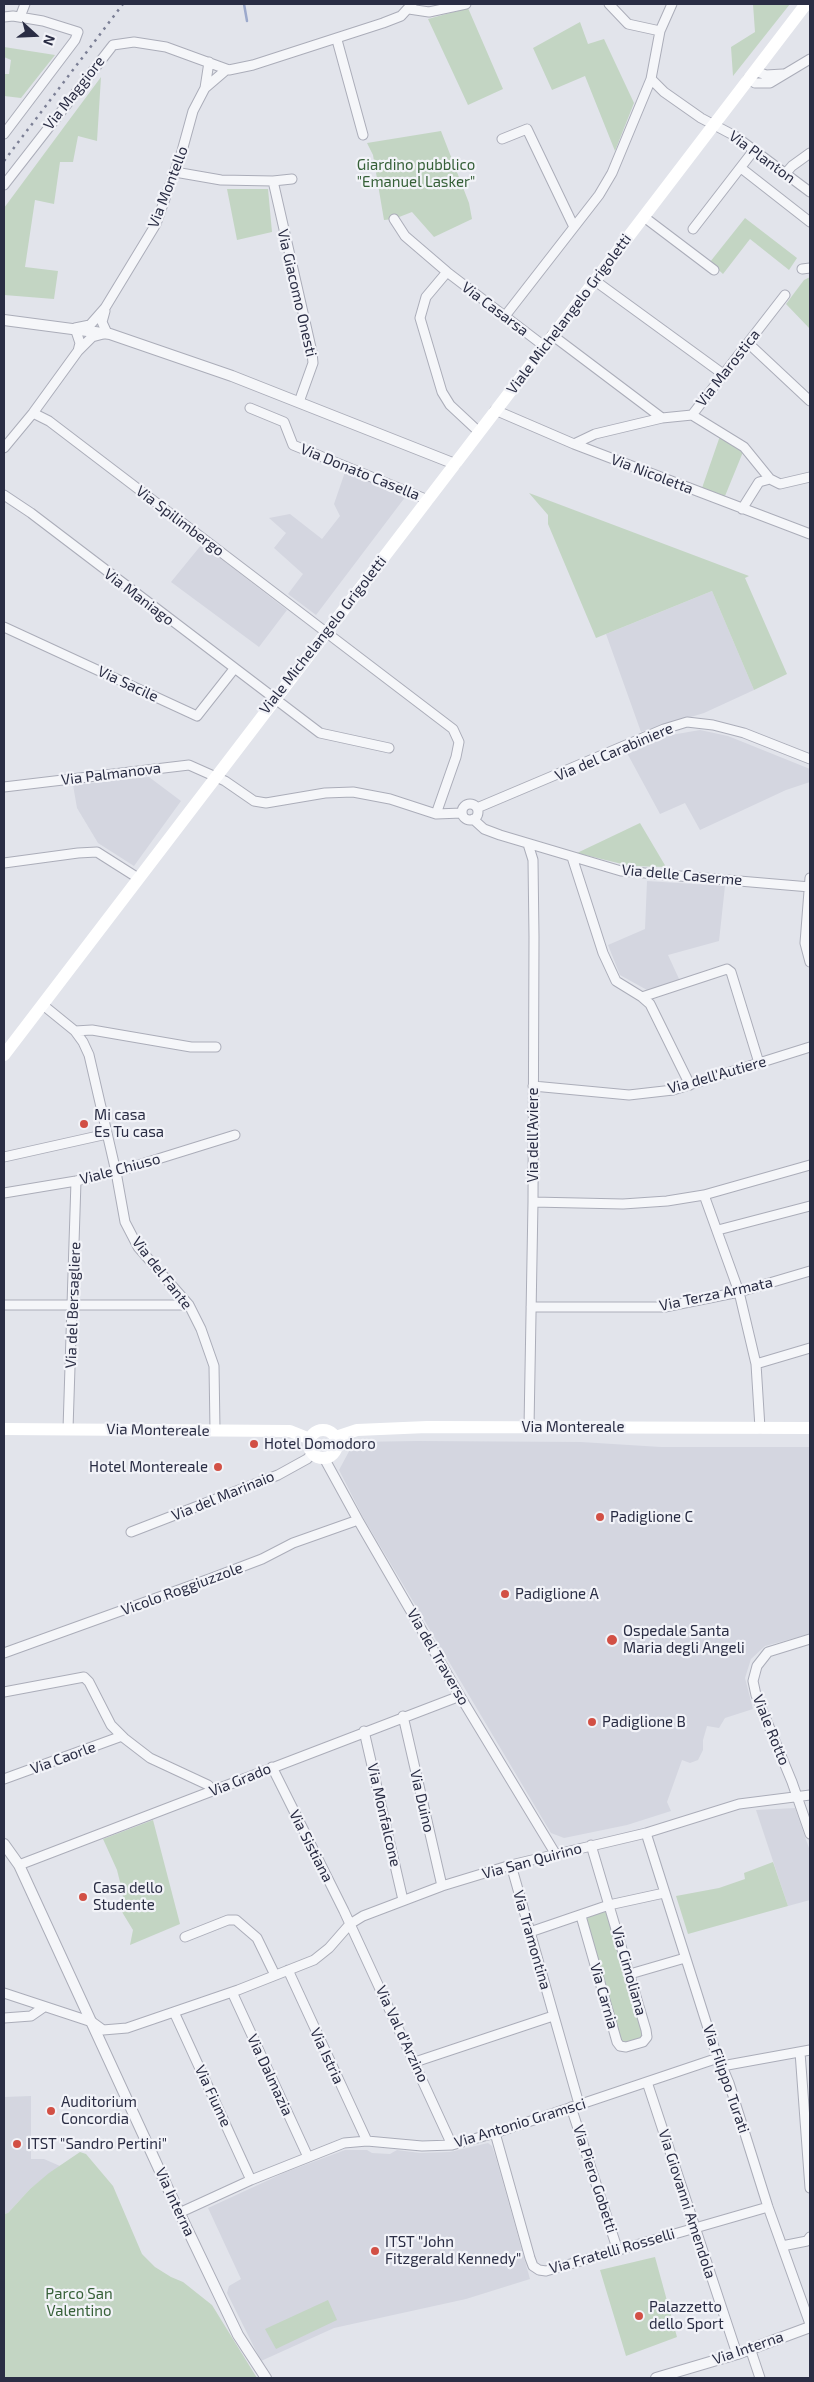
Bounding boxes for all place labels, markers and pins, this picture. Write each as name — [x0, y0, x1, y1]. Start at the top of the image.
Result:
place label: Mi casa Es Tu casa — [94, 1106, 164, 1141]
marker: Mi casa Es Tu casa — [78, 1118, 90, 1130]
place label: Hotel Domodoro — [264, 1435, 376, 1453]
marker: Hotel Domodoro — [248, 1438, 260, 1450]
place label: Hotel Montereale — [89, 1458, 208, 1476]
marker: Hotel Montereale — [212, 1461, 224, 1473]
place label: Padiglione C — [610, 1508, 693, 1526]
marker: Padiglione C — [594, 1511, 606, 1523]
place label: Padiglione A — [515, 1585, 599, 1603]
marker: Padiglione A — [499, 1588, 511, 1600]
place label: Ospedale Santa Maria degli Angeli — [623, 1622, 745, 1657]
marker: Ospedale Santa Maria degli Angeli — [605, 1633, 619, 1647]
place label: Padiglione B — [602, 1713, 686, 1731]
marker: Padiglione B — [586, 1716, 598, 1728]
place label: Casa dello Studente — [93, 1879, 163, 1914]
marker: Casa dello Studente — [77, 1891, 89, 1903]
place label: Auditorium Concordia — [61, 2093, 137, 2128]
marker: Auditorium Concordia — [45, 2105, 57, 2117]
place label: ITST "Sandro Pertini" — [27, 2135, 167, 2153]
marker: ITST "Sandro Pertini" — [11, 2138, 23, 2150]
place label: ITST "John Fitzgerald Kennedy" — [385, 2233, 521, 2268]
marker: ITST "John Fitzgerald Kennedy" — [369, 2245, 381, 2257]
place label: Palazzetto dello Sport — [649, 2298, 724, 2333]
marker: Palazzetto dello Sport — [633, 2310, 645, 2322]

